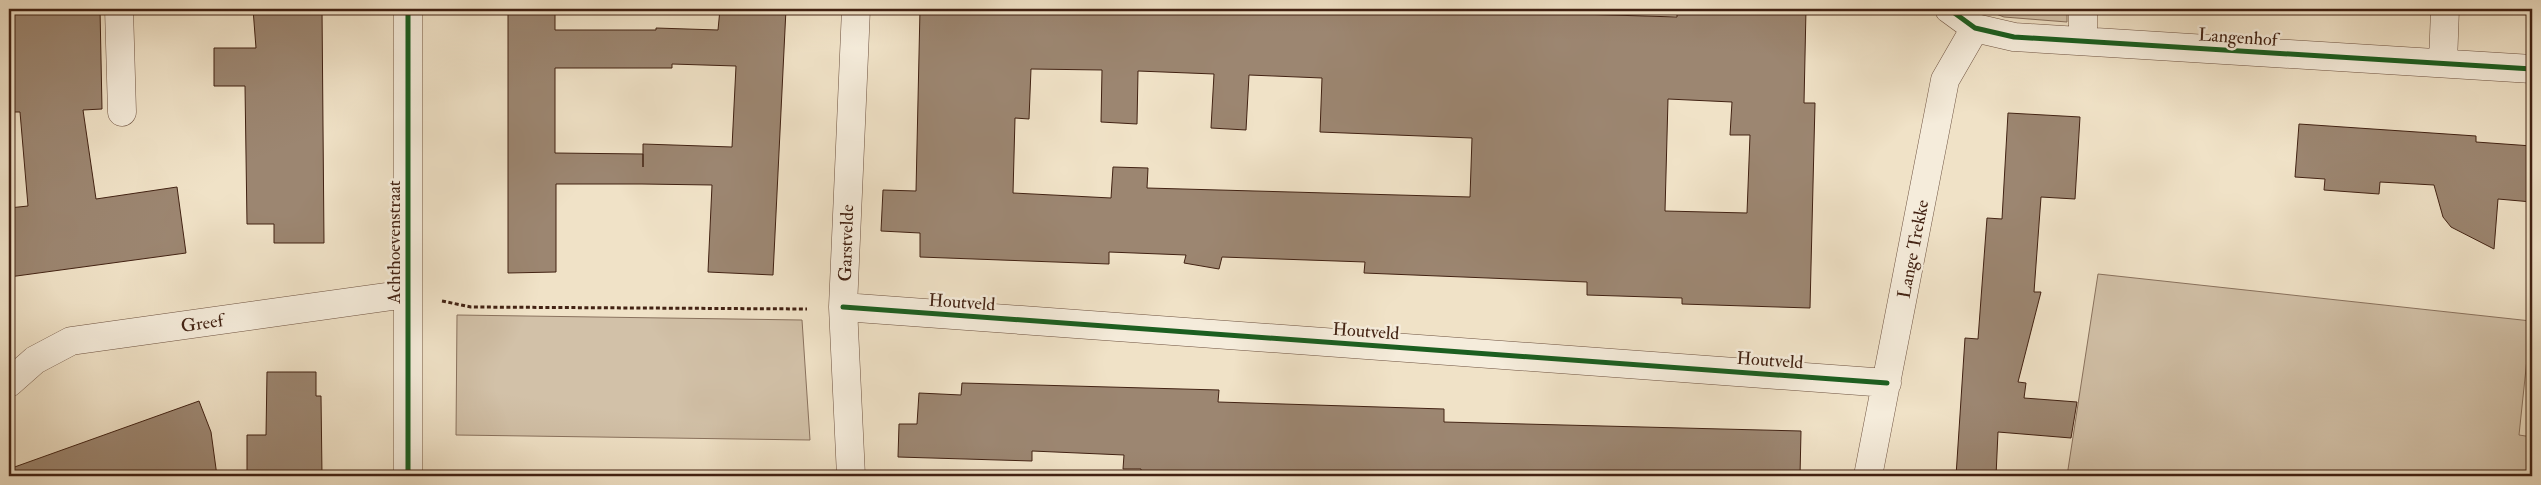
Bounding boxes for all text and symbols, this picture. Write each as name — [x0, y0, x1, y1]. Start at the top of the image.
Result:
street label: Langenhof — [2198, 23, 2281, 52]
street label: Achthoevenstraat — [383, 180, 406, 305]
street label: Lange Trekke — [1893, 197, 1934, 300]
street label: Garstvelde — [834, 204, 859, 282]
street label: Houtveld — [928, 289, 996, 316]
street label: Greef — [179, 309, 228, 338]
street label: Houtveld — [1332, 318, 1400, 345]
street label: Houtveld — [1736, 347, 1804, 374]

